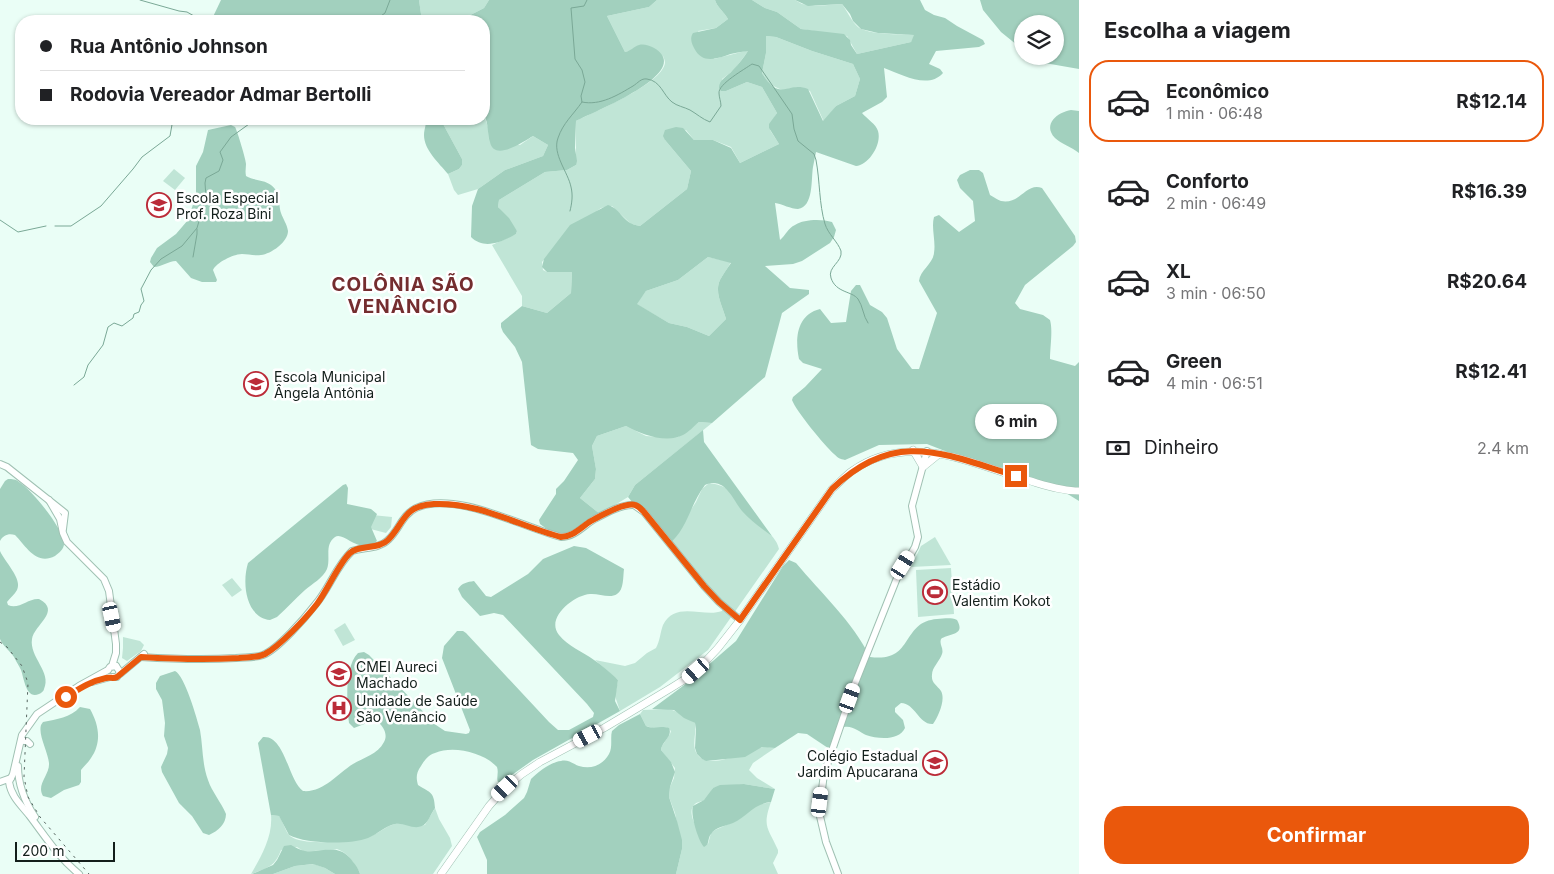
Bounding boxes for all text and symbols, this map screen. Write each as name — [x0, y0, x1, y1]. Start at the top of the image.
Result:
map controls — [1014, 15, 1064, 65]
button: layers — [1014, 15, 1064, 65]
text: Escolha a viagem — [1104, 17, 1291, 43]
text: Rua Antônio Johnson — [70, 35, 268, 58]
icon: car — [1106, 79, 1151, 124]
text: Econômico — [1166, 80, 1269, 103]
text: Rodovia Vereador Admar Bertolli — [70, 83, 371, 106]
text: R$12.14 — [1456, 90, 1527, 113]
text: 1 min · 06:48 — [1166, 103, 1263, 123]
icon: car — [1106, 169, 1151, 214]
text: Conforto — [1166, 170, 1249, 193]
text: R$16.39 — [1452, 180, 1527, 203]
place label: Escola Especial Prof. Roza Bini — [176, 189, 279, 222]
school or university icon: Escola Especial Prof. Roza Bini — [146, 192, 172, 218]
text: 2 min · 06:49 — [1166, 193, 1266, 213]
icon: car — [1106, 259, 1151, 304]
text: XL — [1166, 260, 1191, 283]
text: R$20.64 — [1447, 270, 1527, 293]
district label: COLÔNIA SÃO VENÂNCIO — [331, 273, 475, 318]
text: 3 min · 06:50 — [1166, 283, 1266, 303]
icon: car — [1106, 349, 1151, 394]
text: Green — [1166, 350, 1222, 373]
text: R$12.41 — [1455, 360, 1527, 383]
place label: Escola Municipal Ângela Antônia — [274, 368, 385, 401]
school or university icon: Escola Municipal Ângela Antônia — [243, 371, 269, 397]
text: 4 min · 06:51 — [1166, 373, 1263, 393]
callout: 6 min — [975, 404, 1057, 438]
text: 6 min — [994, 411, 1038, 431]
icon: cash — [1104, 434, 1132, 462]
text: Dinheiro — [1144, 436, 1219, 459]
text: 2.4 km — [1477, 438, 1529, 458]
route end — [1005, 465, 1027, 487]
car — [888, 548, 917, 582]
place label: Estádio Valentim Kokot — [952, 576, 1051, 609]
sports icon: Estádio Valentim Kokot — [922, 579, 948, 605]
car — [101, 601, 122, 633]
car — [679, 655, 712, 687]
place label: CMEI Aureci Machado — [356, 658, 438, 691]
school or university icon: CMEI Aureci Machado — [326, 661, 352, 687]
car — [837, 681, 862, 715]
route start — [55, 686, 77, 708]
place label: Unidade de Saúde São Venâncio — [356, 692, 478, 725]
hospital icon: Unidade de Saúde São Venâncio — [326, 695, 352, 721]
car — [571, 722, 604, 750]
place label: Colégio Estadual Jardim Apucarana — [797, 747, 918, 780]
school or university icon: Colégio Estadual Jardim Apucarana — [922, 750, 948, 776]
car — [488, 772, 521, 804]
car — [810, 786, 829, 818]
button: Confirmar — [1104, 806, 1529, 864]
scale bar — [15, 839, 115, 862]
text: 200 m — [22, 842, 64, 859]

